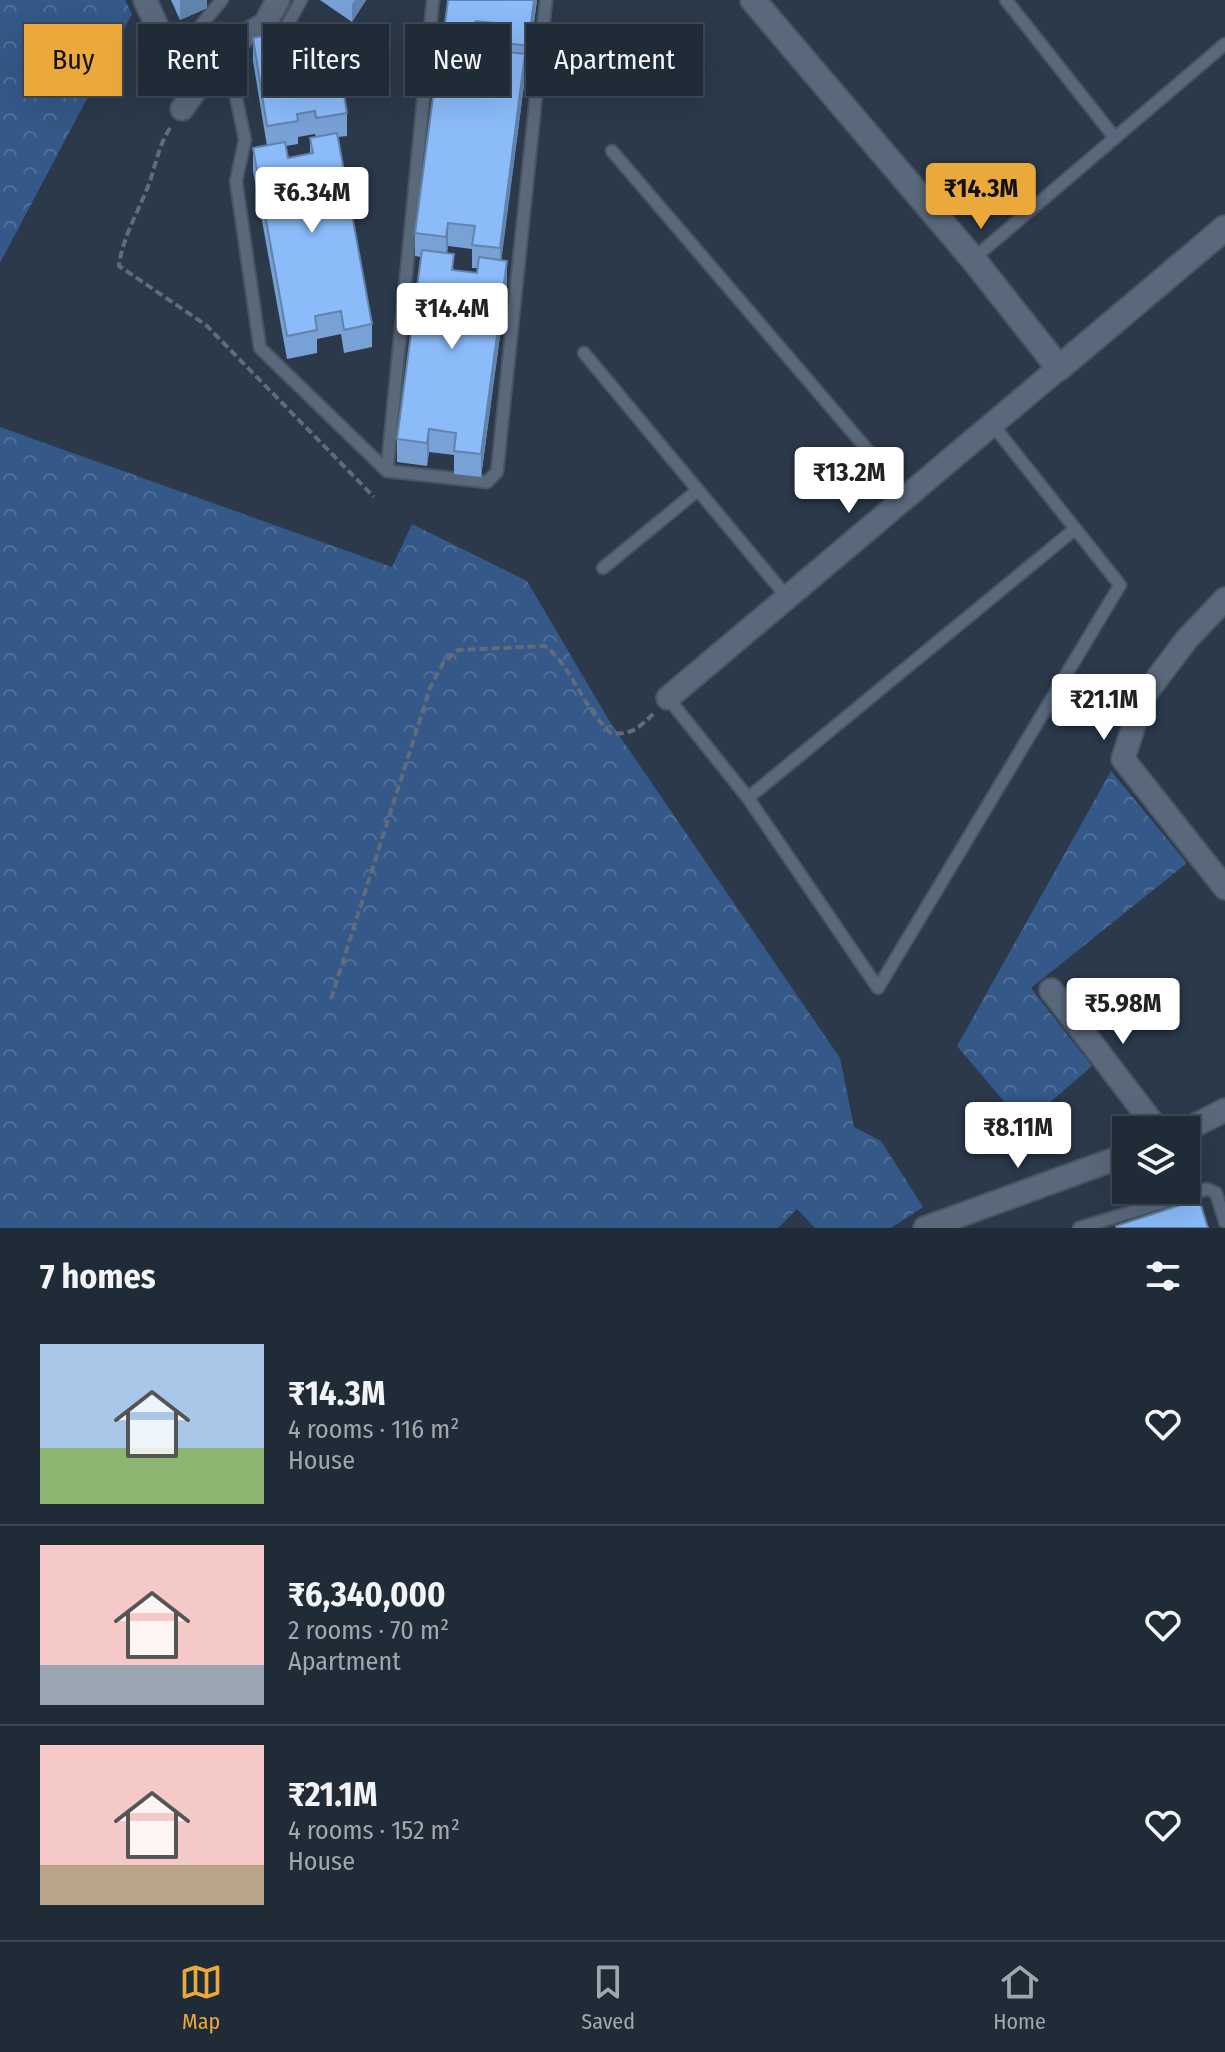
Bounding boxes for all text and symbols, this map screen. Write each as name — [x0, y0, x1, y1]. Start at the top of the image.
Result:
chip: Buy — [24, 24, 122, 96]
chip: Rent — [138, 24, 247, 96]
chip: Filters — [263, 24, 389, 96]
chip: New — [405, 24, 510, 96]
chip: Apartment — [526, 24, 703, 96]
pin: ₹14.3M — [916, 163, 1046, 231]
pin: ₹6.34M — [247, 167, 377, 235]
text: ₹14.3M — [944, 173, 1018, 204]
text: ₹6.34M — [273, 177, 351, 208]
pin: ₹14.4M — [387, 283, 517, 351]
text: ₹14.4M — [415, 293, 489, 324]
pin: ₹13.2M — [784, 447, 914, 515]
text: ₹13.2M — [813, 457, 885, 488]
pin: ₹21.1M — [1039, 674, 1169, 742]
text: ₹21.1M — [1070, 684, 1138, 715]
pin: ₹5.98M — [1058, 978, 1188, 1046]
text: ₹5.98M — [1085, 988, 1161, 1019]
pin: ₹8.11M — [953, 1102, 1083, 1170]
text: ₹8.11M — [983, 1112, 1053, 1143]
map controls — [1112, 1116, 1200, 1204]
button: layers — [1112, 1116, 1200, 1204]
icon: filters — [1141, 1254, 1185, 1298]
text: 7 homes — [40, 1256, 156, 1297]
text: ₹14.3M — [288, 1373, 385, 1414]
icon: home — [104, 1376, 200, 1472]
icon: heart — [1141, 1402, 1185, 1446]
text: 4 rooms · 116 m² — [288, 1414, 459, 1445]
text: House — [288, 1445, 355, 1476]
text: ₹6,340,000 — [288, 1574, 446, 1615]
icon: home — [104, 1577, 200, 1673]
icon: heart — [1141, 1603, 1185, 1647]
text: 2 rooms · 70 m² — [288, 1615, 449, 1646]
text: Apartment — [288, 1646, 401, 1677]
text: ₹21.1M — [288, 1774, 377, 1815]
icon: home — [104, 1777, 200, 1873]
icon: heart — [1141, 1803, 1185, 1847]
text: 4 rooms · 152 m² — [288, 1815, 460, 1846]
text: House — [288, 1846, 355, 1877]
tab: Map — [179, 1960, 223, 2035]
tab: Saved — [581, 1960, 635, 2035]
tab: Home — [993, 1960, 1046, 2035]

